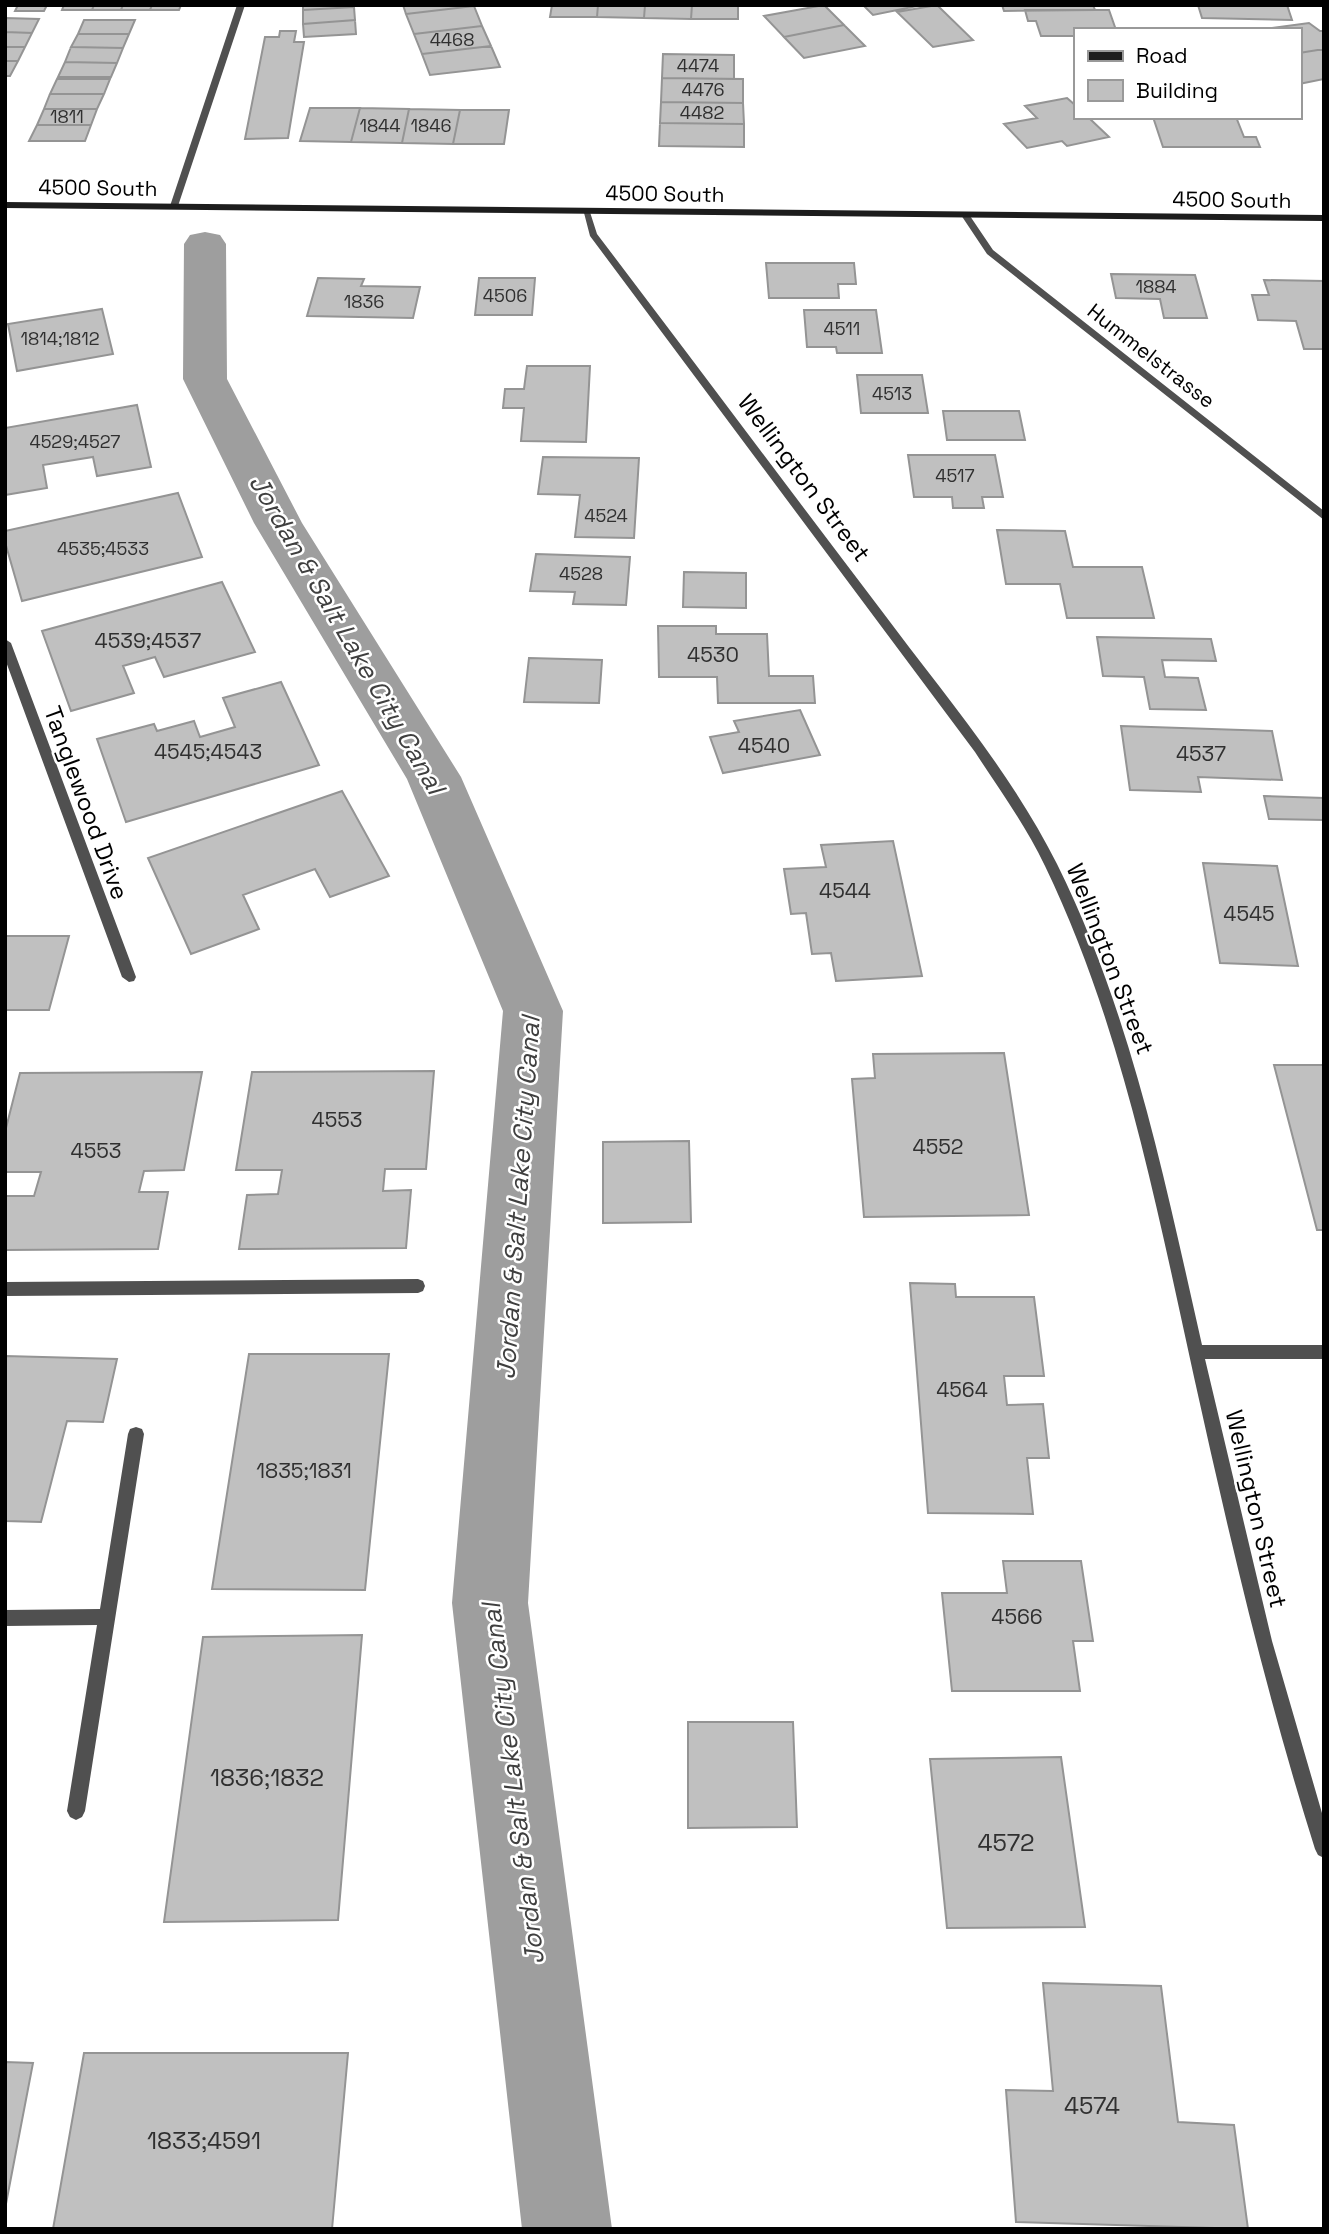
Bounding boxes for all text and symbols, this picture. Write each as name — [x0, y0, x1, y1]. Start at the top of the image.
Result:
house number: 4468 — [430, 28, 474, 51]
legend — [1074, 28, 1301, 119]
text: Road — [1136, 42, 1188, 69]
house number: 4474 — [677, 54, 719, 77]
text: Building — [1136, 77, 1218, 104]
house number: 4476 — [682, 78, 724, 101]
house number: 4482 — [680, 101, 724, 124]
house number: 1811 — [50, 105, 84, 128]
house number: 1844 — [359, 114, 401, 137]
house number: 1846 — [410, 114, 452, 137]
street label: 4500 South — [38, 173, 158, 202]
street label: 4500 South — [605, 179, 725, 208]
street label: 4500 South — [1172, 185, 1292, 214]
house number: 1884 — [1135, 275, 1177, 298]
house number: 4506 — [483, 284, 527, 307]
house number: 1836 — [344, 290, 384, 313]
street label: Hummelstrasse — [1082, 297, 1221, 414]
house number: 4511 — [824, 317, 860, 340]
house number: 1814;1812 — [20, 327, 100, 350]
house number: 4513 — [872, 382, 912, 405]
street label: Wellington Street — [731, 388, 878, 568]
house number: 4529;4527 — [29, 430, 121, 453]
house number: 4517 — [935, 464, 975, 487]
water label: Jordan & Salt Lake City Canal — [241, 468, 454, 802]
house number: 4524 — [584, 504, 628, 527]
house number: 4535;4533 — [57, 537, 149, 560]
house number: 4528 — [559, 562, 603, 585]
house number: 4539;4537 — [95, 627, 202, 654]
house number: 4530 — [687, 641, 739, 668]
street label: Tanglewood Drive — [37, 702, 136, 904]
house number: 4540 — [738, 732, 790, 759]
house number: 4545;4543 — [154, 738, 262, 765]
house number: 4537 — [1176, 740, 1226, 767]
street label: Wellington Street — [1060, 859, 1161, 1059]
house number: 4544 — [819, 877, 871, 904]
house number: 4545 — [1223, 900, 1275, 927]
water label: Jordan & Salt Lake City Canal — [488, 1013, 548, 1381]
house number: 4553 — [312, 1106, 362, 1133]
house number: 4552 — [913, 1133, 963, 1160]
house number: 4553 — [71, 1137, 121, 1164]
house number: 4564 — [936, 1376, 988, 1403]
street label: Wellington Street — [1219, 1407, 1294, 1611]
house number: 1835;1831 — [256, 1457, 352, 1484]
water label: Jordan & Salt Lake City Canal — [474, 1599, 552, 1967]
house number: 4566 — [991, 1603, 1043, 1630]
house number: 1836;1832 — [210, 1762, 324, 1793]
house number: 4572 — [978, 1827, 1034, 1858]
house number: 4574 — [1064, 2090, 1120, 2121]
house number: 1833;4591 — [147, 2125, 261, 2156]

